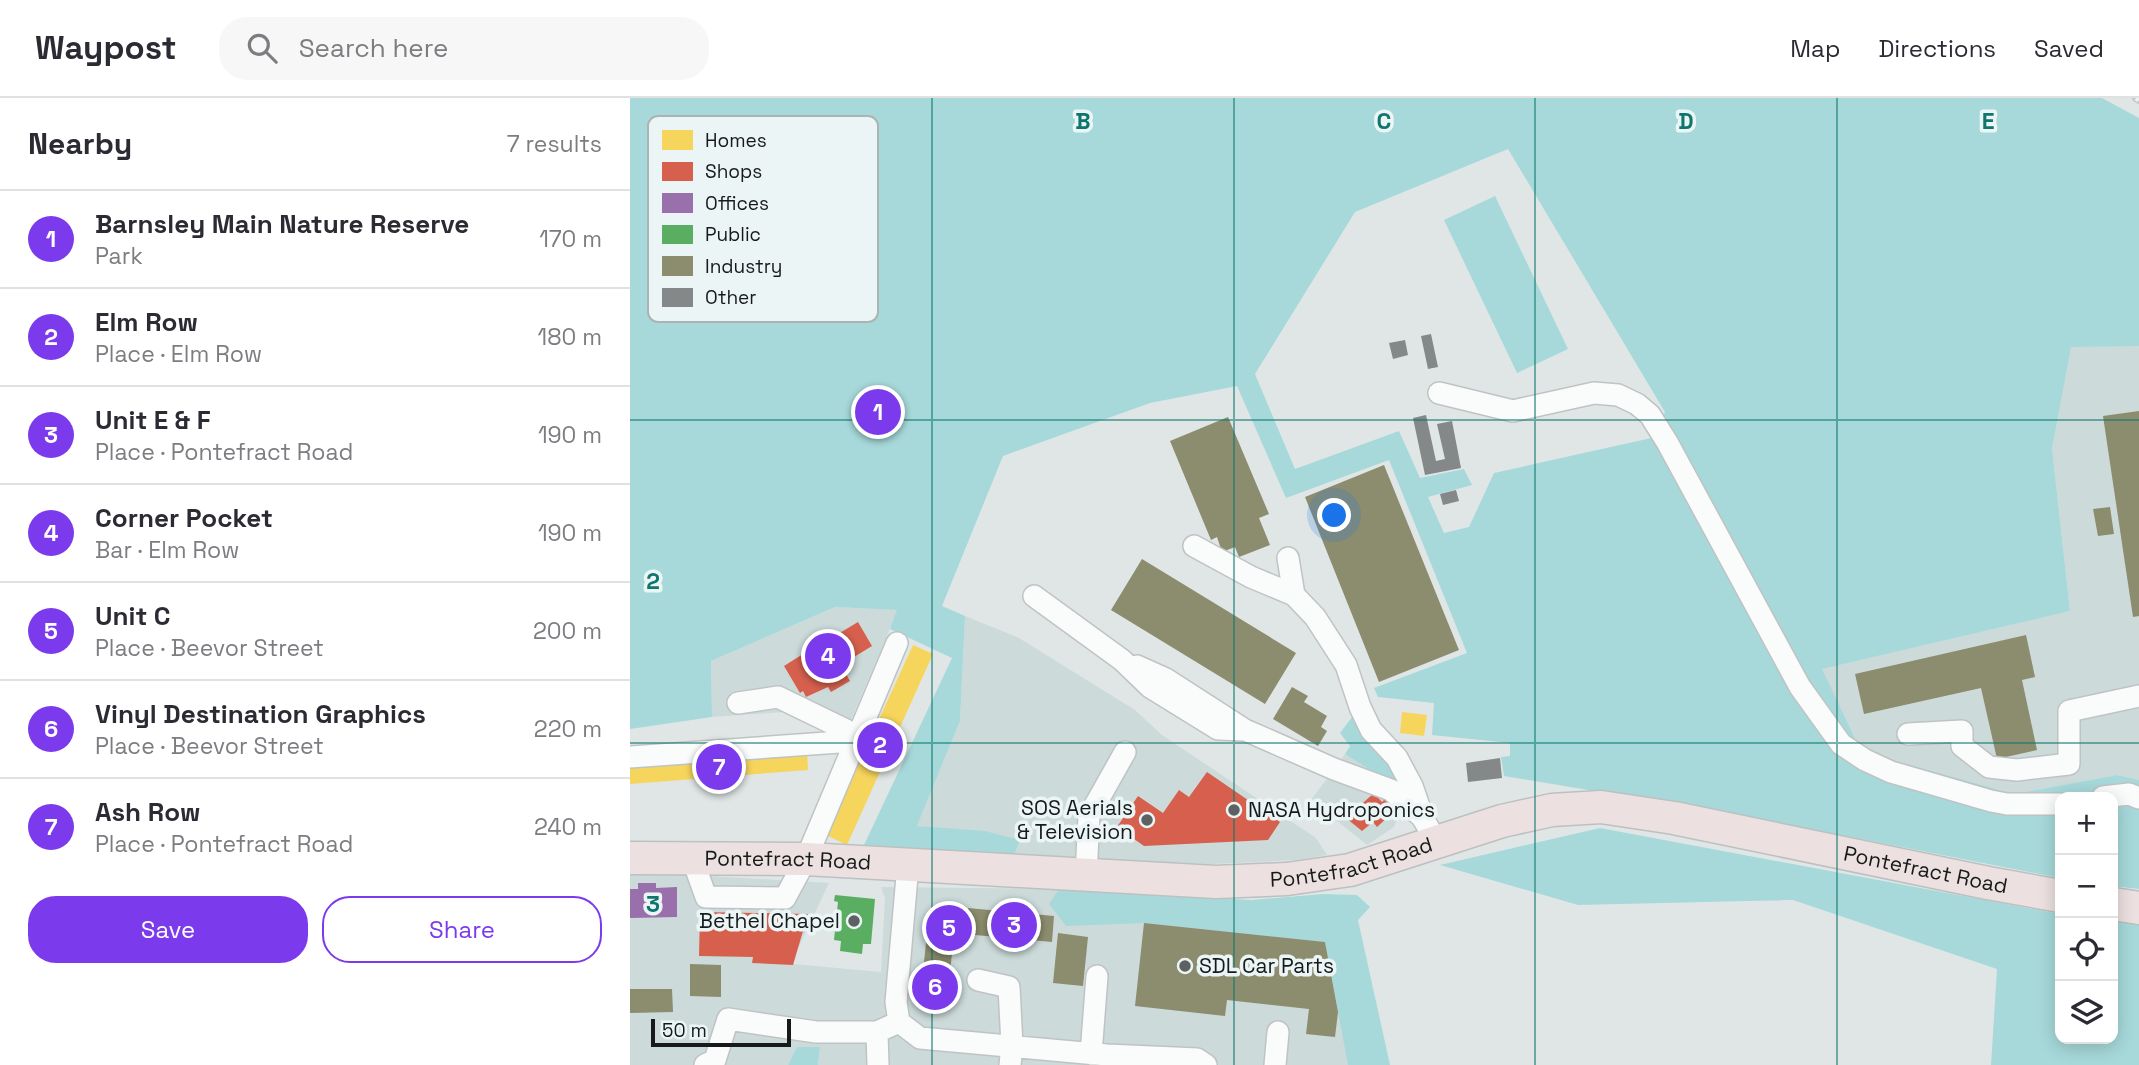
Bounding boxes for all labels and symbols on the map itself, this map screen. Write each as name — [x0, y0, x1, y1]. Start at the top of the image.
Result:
text: B — [1075, 106, 1091, 136]
text: C — [1377, 106, 1391, 136]
text: D — [1678, 106, 1694, 136]
text: E — [1982, 106, 1994, 136]
legend — [648, 116, 878, 322]
text: Homes — [705, 128, 767, 153]
text: Shops — [705, 159, 762, 184]
text: Offices — [705, 191, 769, 216]
text: Public — [705, 222, 761, 247]
text: Industry — [705, 254, 782, 279]
text: Other — [705, 285, 757, 310]
pin: 1 — [855, 386, 901, 438]
your location — [1317, 498, 1351, 532]
text: 2 — [646, 566, 660, 596]
pin: 4 — [805, 630, 851, 682]
pin: 2 — [857, 719, 903, 771]
pin: 7 — [696, 741, 742, 793]
place label: SOS Aerials & Television — [1017, 794, 1133, 845]
place label: NASA Hydroponics — [1248, 796, 1435, 823]
marker: NASA Hydroponics — [1226, 802, 1242, 818]
marker: SOS Aerials & Television — [1139, 812, 1155, 828]
street label: Pontefract Road — [1269, 830, 1436, 893]
street label: Pontefract Road — [1841, 839, 2010, 899]
street label: Pontefract Road — [705, 844, 872, 876]
text: 3 — [646, 889, 660, 919]
pin: 3 — [991, 899, 1037, 951]
pin: 5 — [926, 902, 972, 954]
place label: Bethel Chapel — [699, 907, 840, 934]
marker: Bethel Chapel — [846, 913, 862, 929]
place label: SDL Car Parts — [1199, 952, 1334, 979]
marker: SDL Car Parts — [1177, 958, 1193, 974]
pin: 6 — [912, 961, 958, 1013]
scale bar — [651, 1016, 791, 1048]

